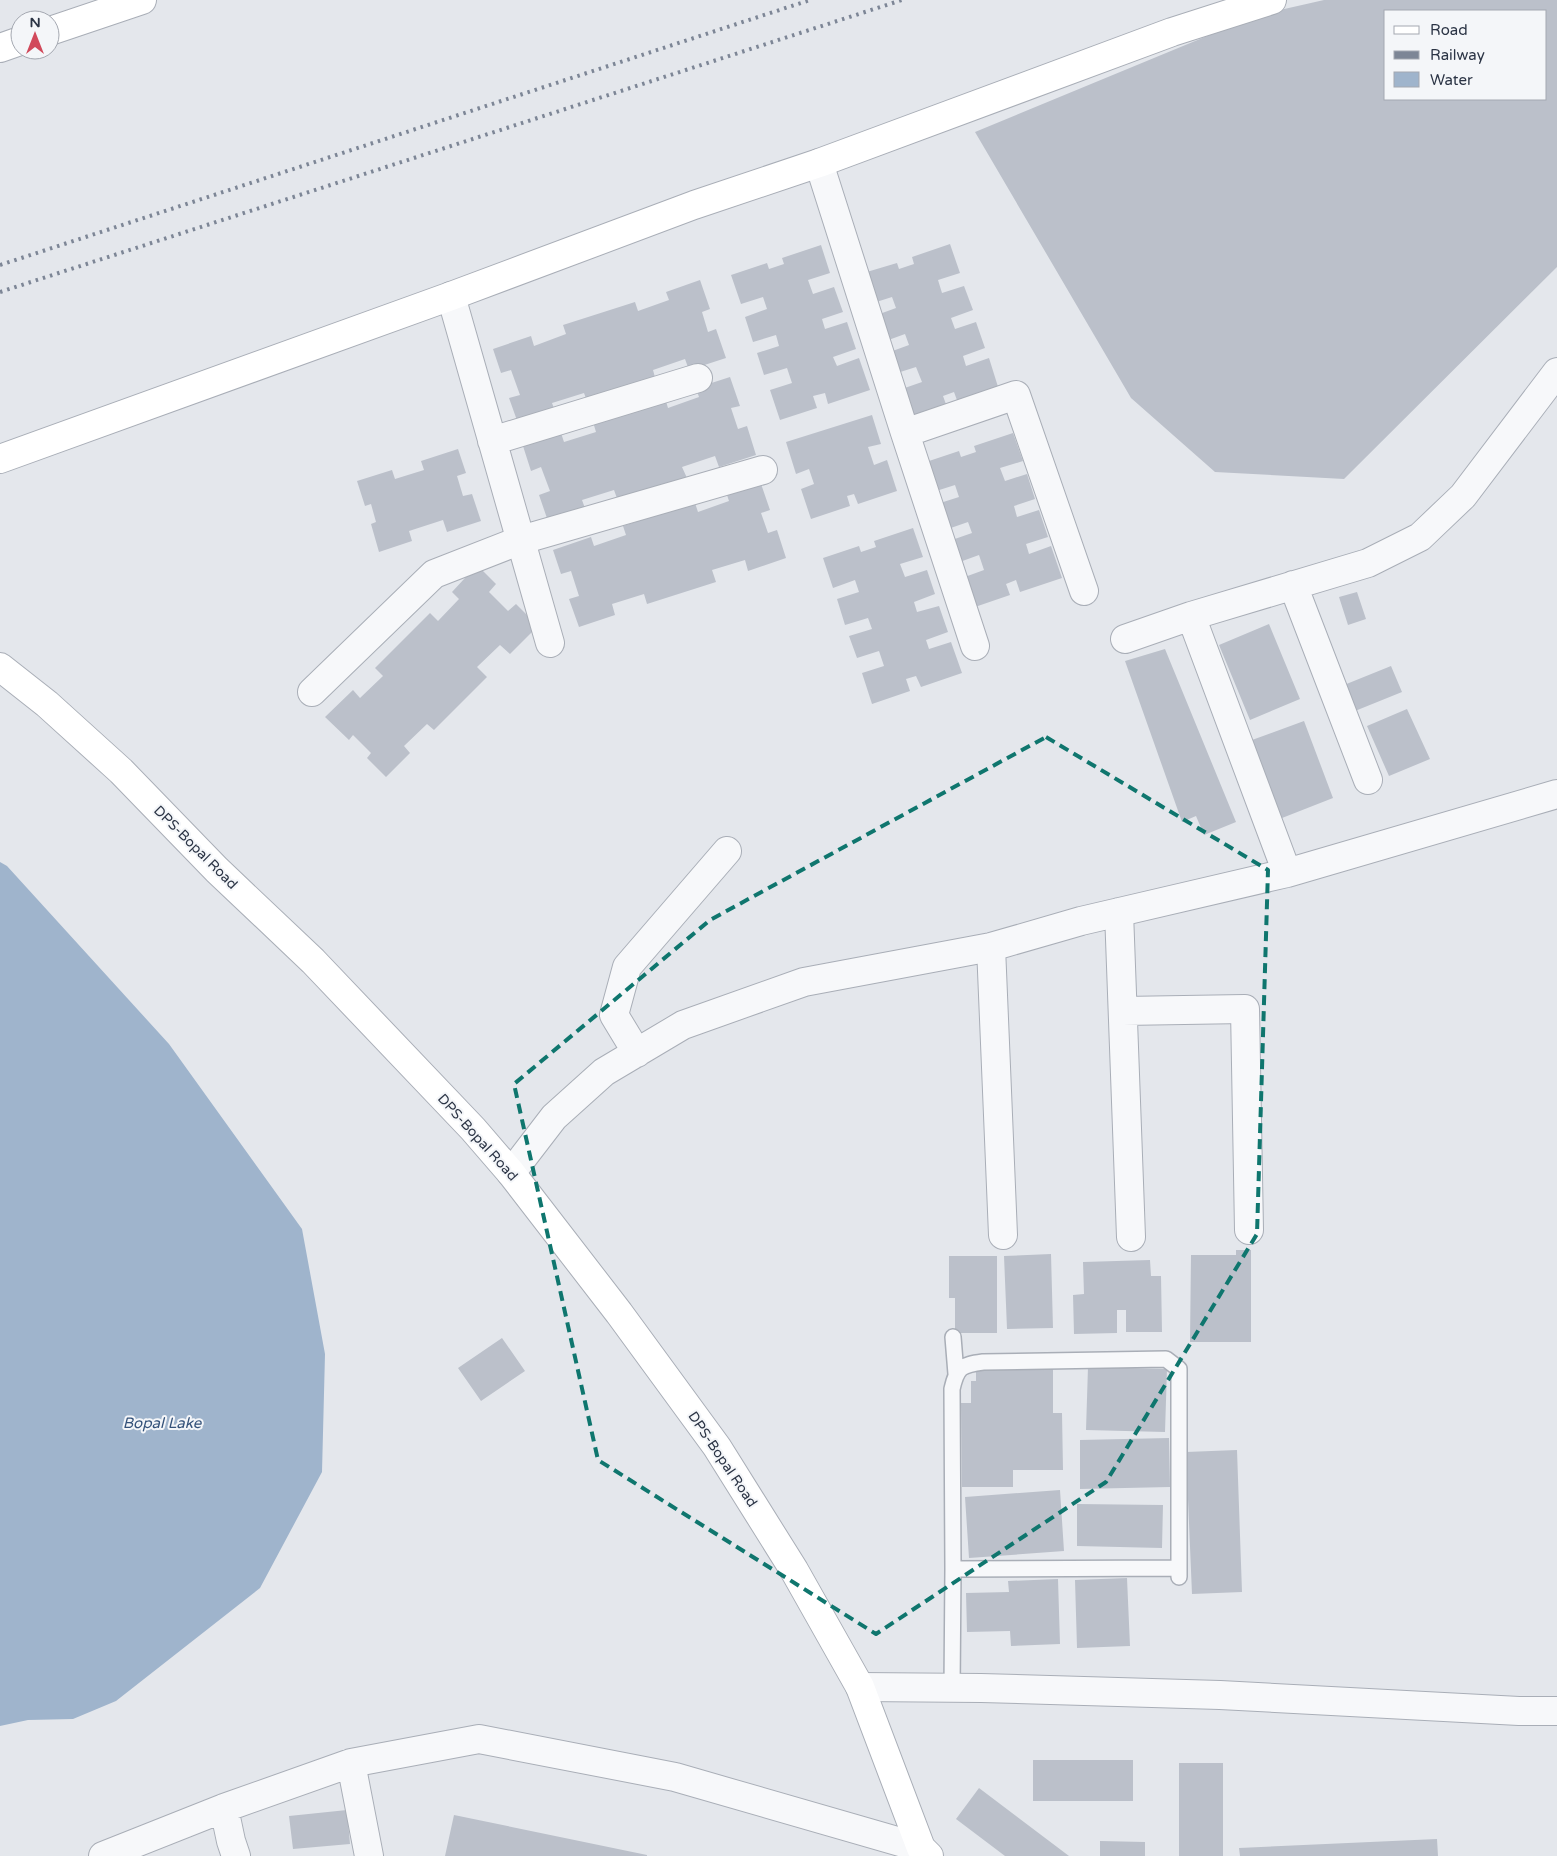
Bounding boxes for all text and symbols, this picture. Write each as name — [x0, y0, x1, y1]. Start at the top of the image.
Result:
north arrow — [10, 10, 60, 60]
legend — [1384, 10, 1547, 100]
text: N — [29, 14, 41, 31]
text: Road — [1430, 21, 1468, 39]
text: Railway — [1430, 46, 1485, 64]
text: Water — [1430, 71, 1473, 89]
street label: DPS-Bopal Road — [150, 802, 241, 893]
street label: DPS-Bopal Road — [434, 1090, 521, 1184]
street label: DPS-Bopal Road — [684, 1408, 761, 1510]
water label: Bopal Lake — [123, 1414, 203, 1432]

